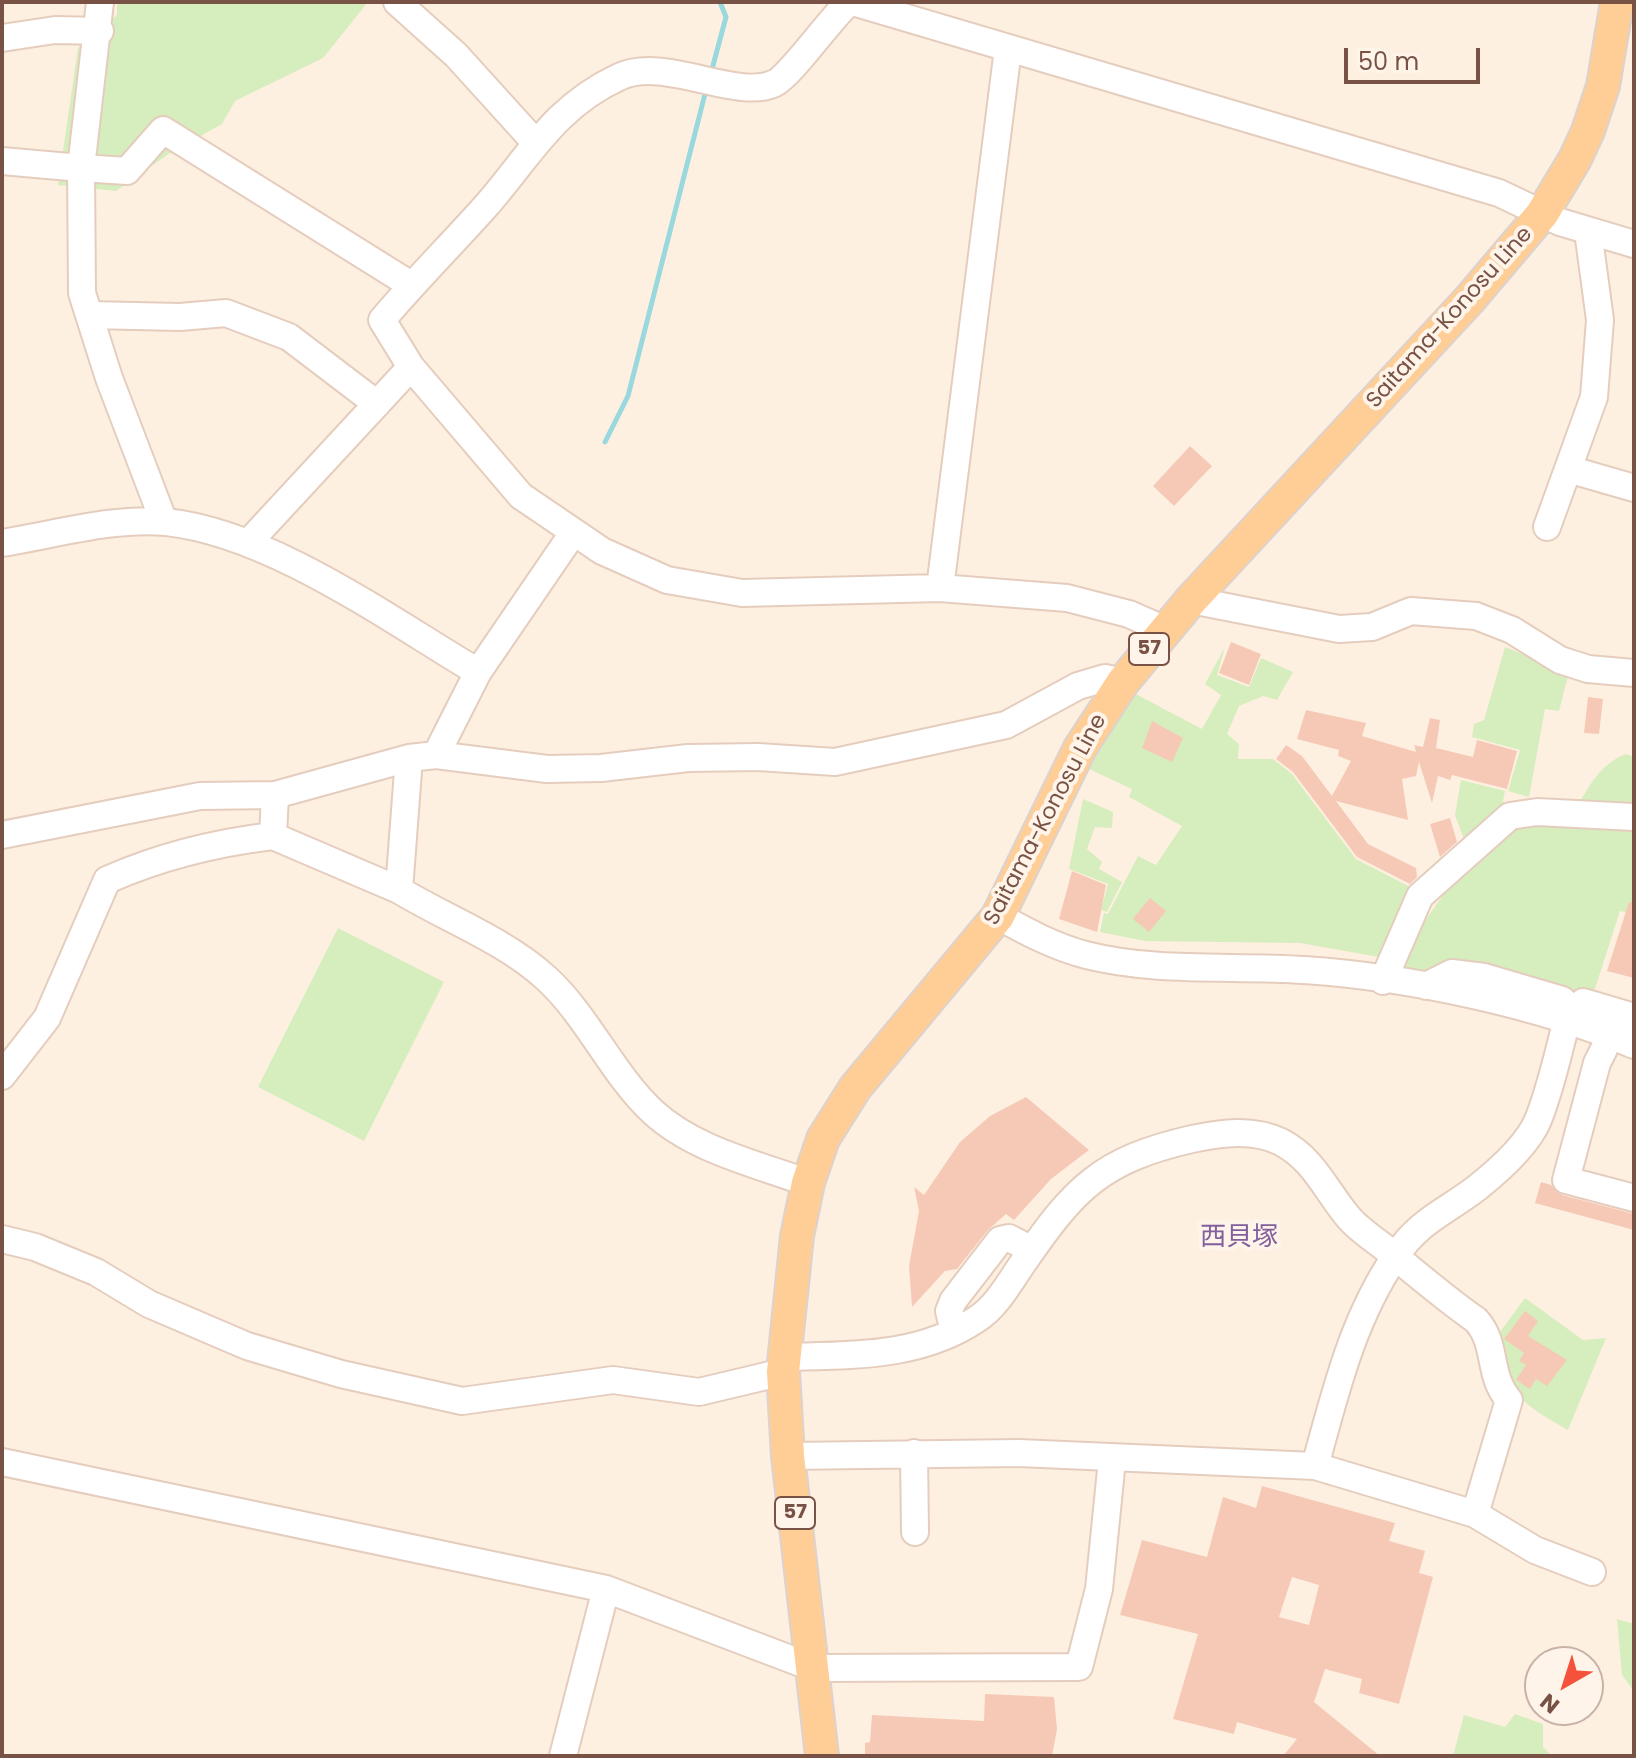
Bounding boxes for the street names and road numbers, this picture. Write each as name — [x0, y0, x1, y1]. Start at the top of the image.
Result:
street label: Saitama-Konosu Line — [1361, 222, 1539, 414]
road number: 57 — [1129, 633, 1169, 665]
street label: Saitama-Konosu Line — [979, 710, 1113, 930]
road number: 57 — [775, 1497, 815, 1529]

